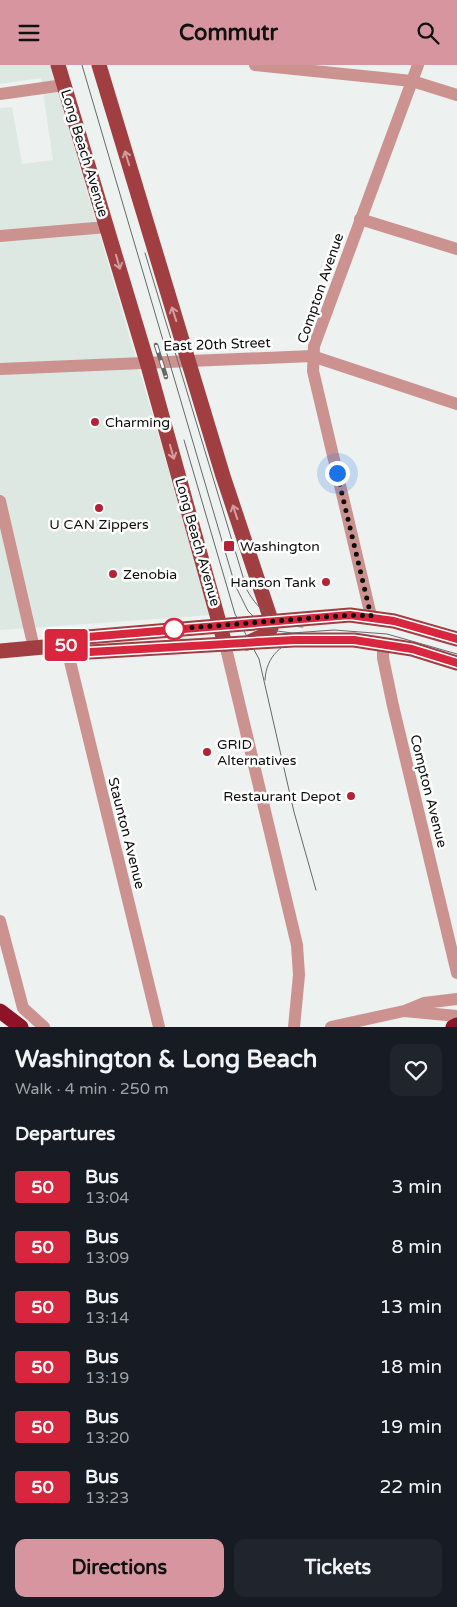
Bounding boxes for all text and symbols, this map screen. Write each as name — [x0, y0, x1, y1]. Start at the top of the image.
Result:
icon: menu — [15, 19, 43, 47]
icon: search — [414, 19, 442, 47]
text: Commutr — [179, 20, 278, 46]
street label: Long Beach Avenue — [57, 87, 112, 219]
one-way arrow — [121, 151, 131, 167]
street label: Compton Avenue — [294, 231, 347, 346]
one-way arrow — [113, 254, 123, 270]
one-way arrow — [168, 306, 178, 322]
street label: East 20th Street — [163, 334, 272, 355]
place label: Charming — [105, 414, 170, 431]
marker: Charming — [89, 416, 101, 428]
one-way arrow — [168, 444, 178, 460]
your location — [325, 461, 350, 486]
street label: Long Beach Avenue — [171, 476, 224, 608]
marker: U CAN Zippers — [93, 502, 105, 514]
one-way arrow — [230, 505, 239, 520]
place label: U CAN Zippers — [49, 516, 149, 533]
place label: Washington — [240, 538, 320, 555]
marker: Washington — [222, 539, 236, 553]
place label: Zenobia — [123, 566, 177, 583]
marker: Zenobia — [107, 568, 119, 580]
place label: Hanson Tank — [230, 574, 316, 591]
marker: Hanson Tank — [320, 576, 332, 588]
unlabelled marker — [163, 618, 185, 640]
line badge: 50 — [44, 629, 88, 661]
text: 50 — [55, 634, 77, 656]
street label: Compton Avenue — [406, 733, 451, 849]
place label: GRID Alternatives — [217, 736, 297, 769]
marker: GRID Alternatives — [201, 746, 213, 758]
street label: Staunton Avenue — [104, 776, 149, 891]
place label: Restaurant Depot — [223, 788, 342, 805]
marker: Restaurant Depot — [345, 790, 357, 802]
button: heart — [390, 1044, 442, 1096]
text: Washington & Long Beach — [15, 1045, 317, 1074]
text: Walk · 4 min · 250 m — [15, 1079, 169, 1099]
text: Departures — [15, 1123, 115, 1145]
text: Bus — [85, 1166, 119, 1188]
text: 50 — [31, 1176, 54, 1198]
text: 3 min — [391, 1176, 442, 1198]
text: 13:04 — [85, 1188, 129, 1208]
text: Bus — [85, 1226, 119, 1248]
text: 50 — [31, 1236, 54, 1258]
text: 8 min — [391, 1236, 442, 1258]
text: 13:09 — [85, 1248, 129, 1268]
text: Bus — [85, 1286, 119, 1308]
text: 50 — [31, 1296, 54, 1318]
text: 13 min — [379, 1296, 442, 1318]
text: 13:14 — [85, 1308, 129, 1328]
text: Bus — [85, 1346, 119, 1368]
text: 50 — [31, 1356, 54, 1378]
text: 18 min — [379, 1356, 442, 1378]
text: 13:19 — [85, 1368, 129, 1388]
text: Bus — [85, 1406, 119, 1428]
text: 50 — [31, 1416, 54, 1438]
text: 19 min — [379, 1416, 442, 1438]
text: 13:20 — [85, 1428, 129, 1448]
text: Bus — [85, 1466, 119, 1488]
text: 50 — [31, 1476, 54, 1498]
text: 22 min — [379, 1476, 442, 1498]
text: 13:23 — [85, 1488, 129, 1508]
button: Directions — [15, 1539, 224, 1597]
button: Tickets — [234, 1539, 442, 1597]

